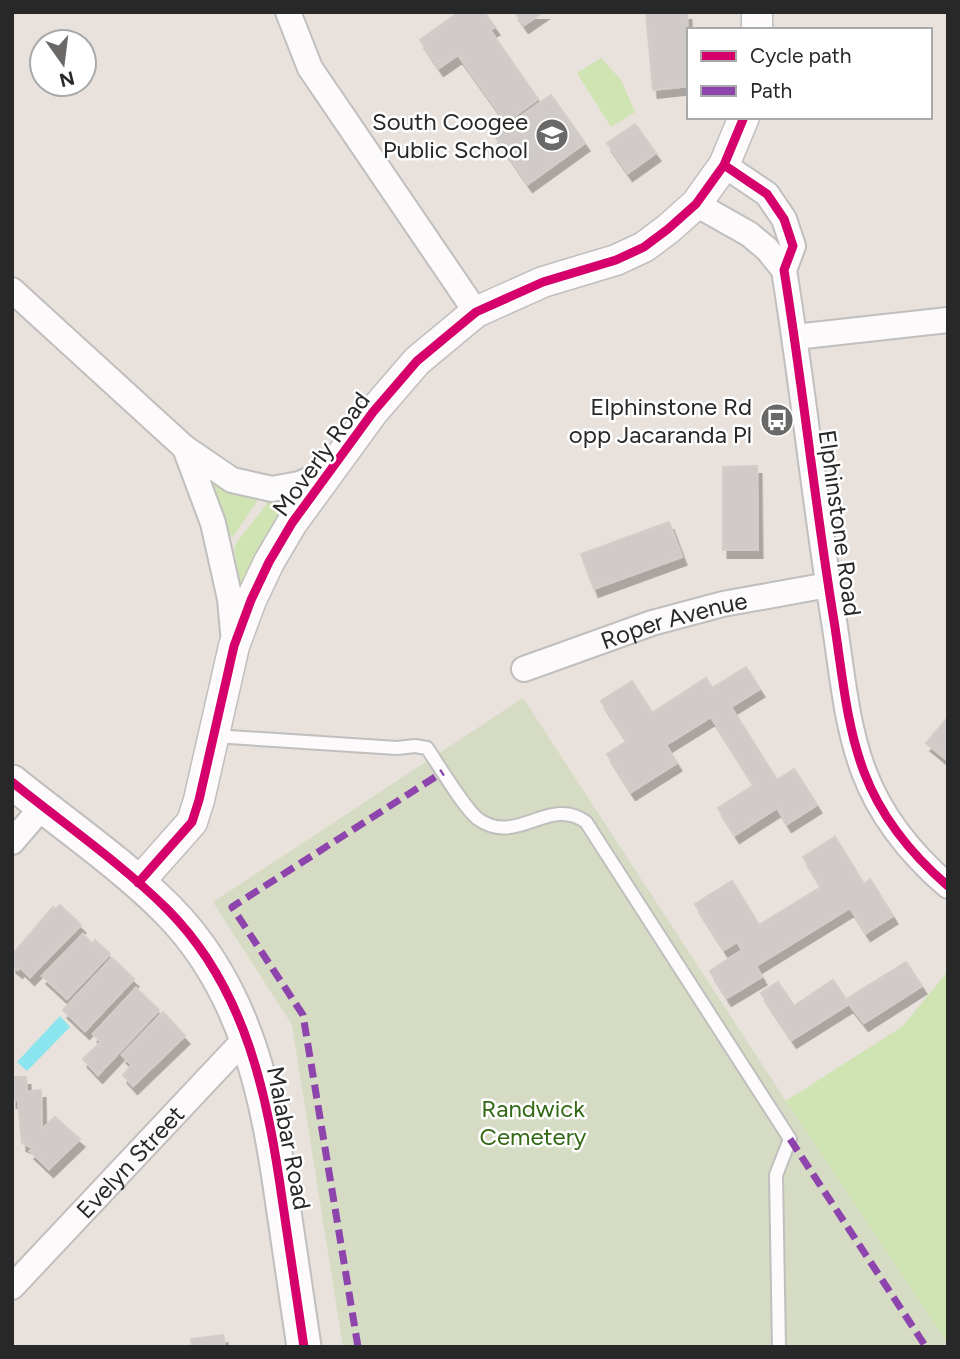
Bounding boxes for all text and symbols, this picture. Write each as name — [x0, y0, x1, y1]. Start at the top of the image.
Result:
north arrow — [28, 28, 98, 98]
legend — [687, 28, 932, 119]
text: Cycle path — [750, 43, 851, 68]
text: N — [57, 66, 77, 92]
text: Path — [750, 78, 792, 103]
place label: South Coogee Public School — [372, 107, 528, 164]
school or university icon: South Coogee Public School — [533, 116, 571, 154]
street label: Moverly Road — [266, 386, 376, 522]
place label: Elphinstone Rd opp Jacaranda Pl — [569, 392, 752, 449]
bus stop icon: Elphinstone Rd opp Jacaranda Pl — [758, 401, 796, 439]
street label: Elphinstone Road — [813, 428, 867, 618]
street label: Roper Avenue — [596, 585, 749, 655]
street label: Malabar Road — [261, 1064, 317, 1212]
park label: Randwick Cemetery — [480, 1094, 587, 1151]
street label: Evelyn Street — [70, 1099, 190, 1224]

